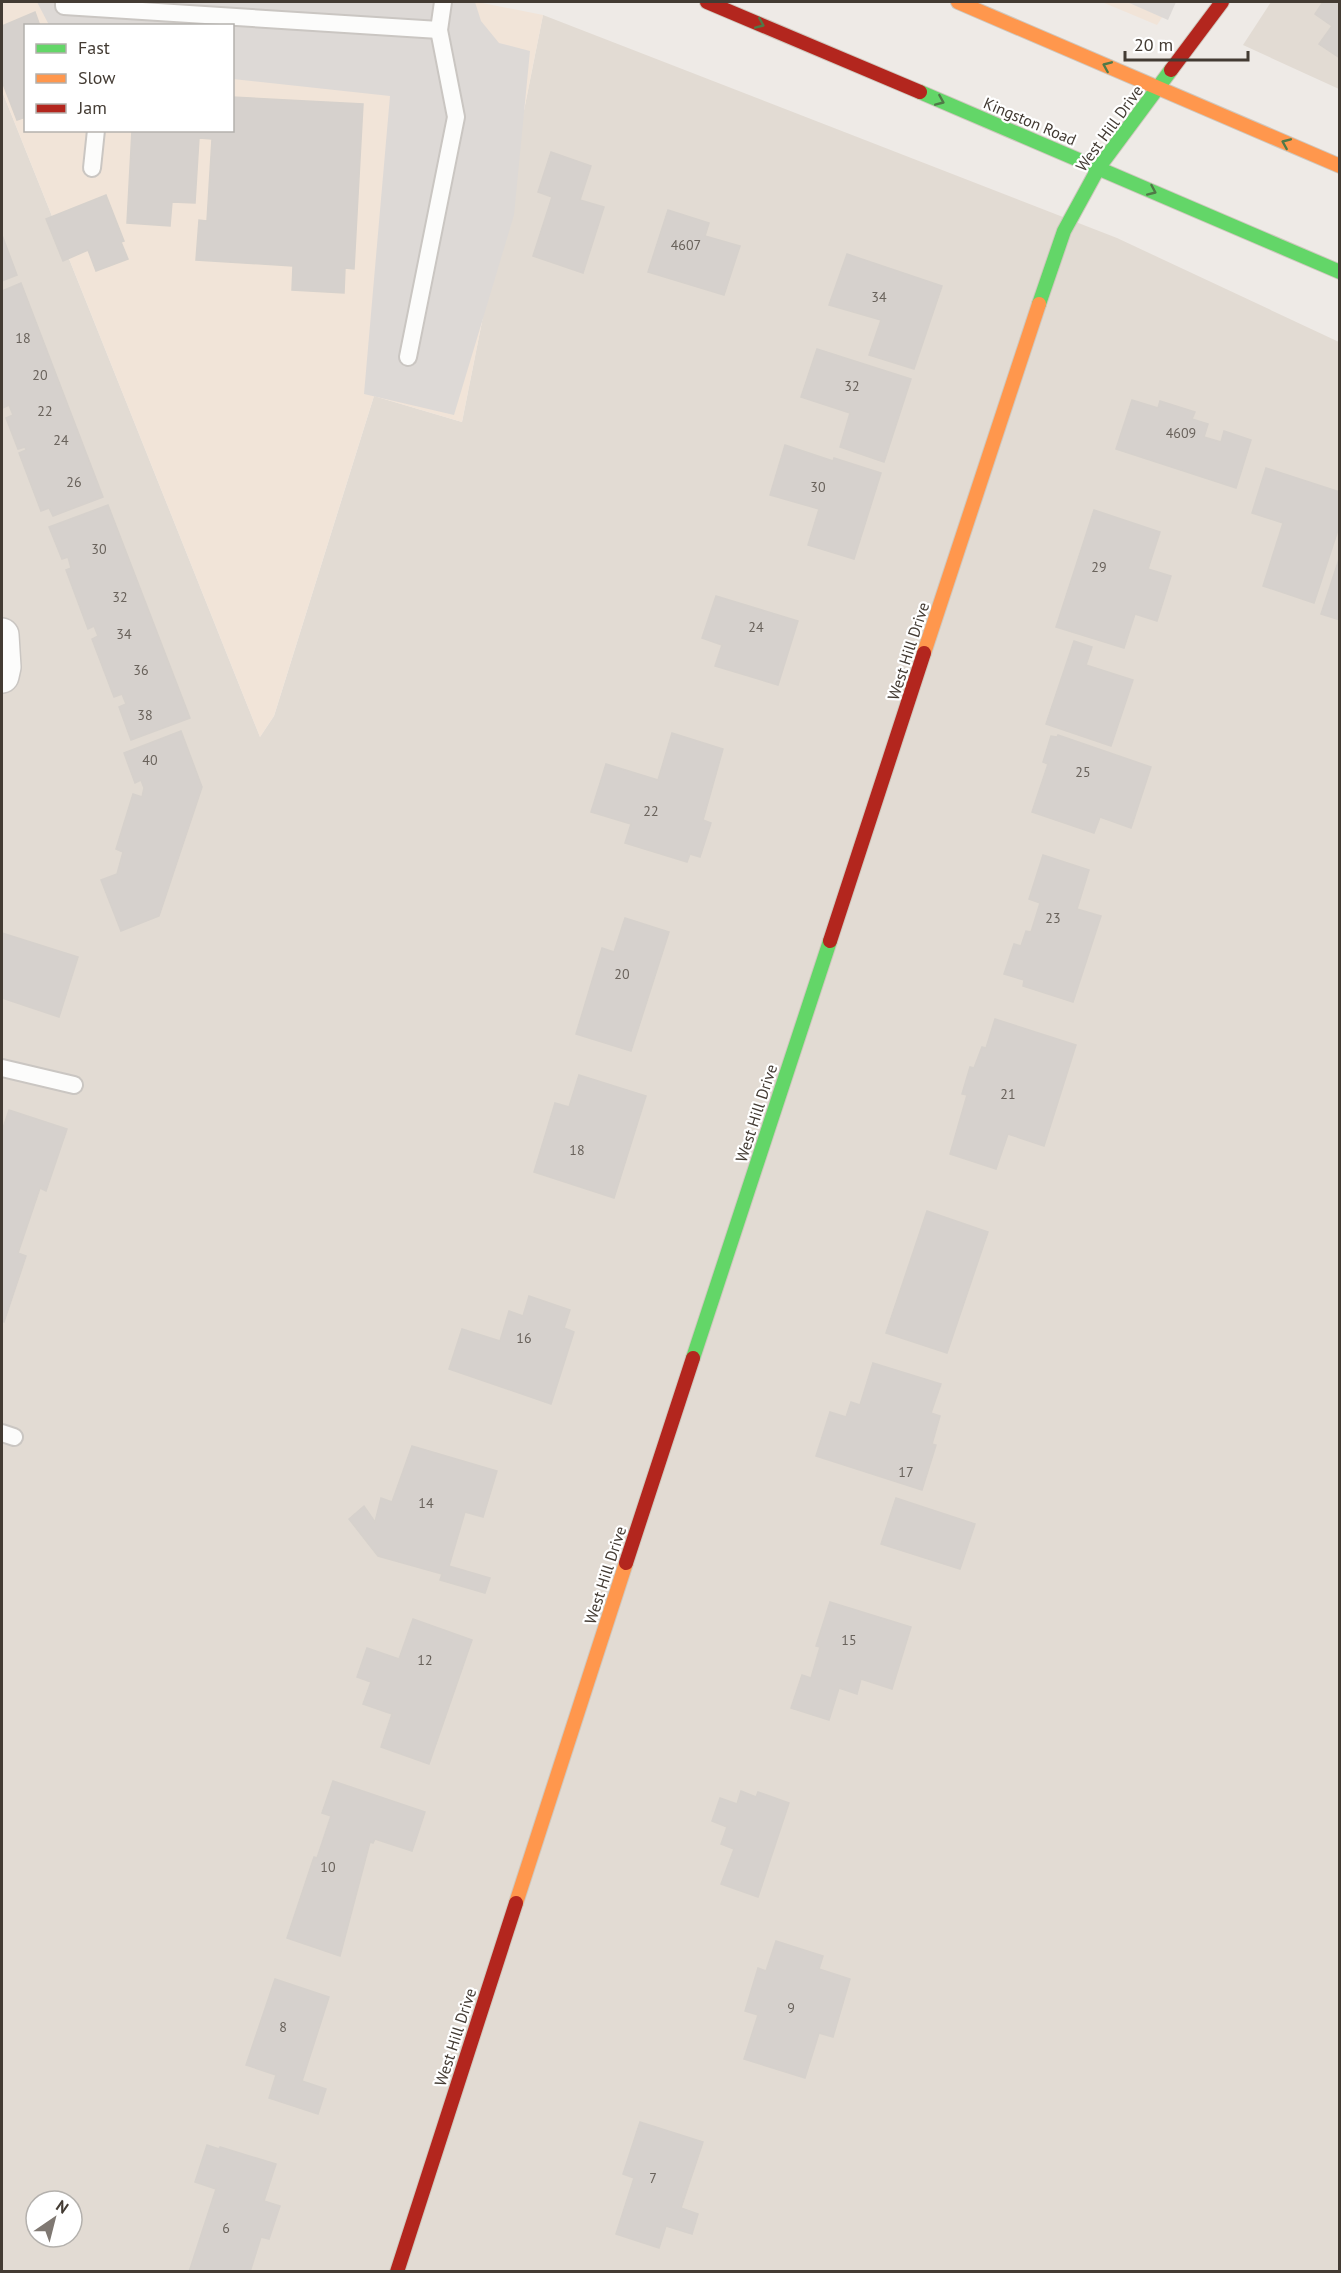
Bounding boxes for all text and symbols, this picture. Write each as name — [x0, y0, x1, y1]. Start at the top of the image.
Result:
one-way arrow — [754, 17, 765, 29]
legend — [24, 24, 234, 132]
scale bar — [1125, 24, 1248, 62]
text: 20 m — [1134, 33, 1173, 56]
text: Fast — [78, 36, 110, 59]
one-way arrow — [1102, 61, 1113, 73]
text: Slow — [78, 66, 116, 89]
street label: West Hill Drive — [1071, 81, 1147, 175]
street label: Kingston Road — [981, 92, 1079, 150]
one-way arrow — [934, 93, 945, 105]
text: Jam — [77, 96, 107, 119]
one-way arrow — [1281, 138, 1292, 150]
one-way arrow — [1146, 183, 1157, 195]
house number: 4607 — [671, 236, 701, 254]
house number: 34 — [871, 288, 887, 306]
house number: 18 — [15, 329, 31, 347]
house number: 20 — [32, 366, 48, 384]
house number: 32 — [844, 377, 860, 395]
house number: 22 — [37, 402, 53, 420]
house number: 4609 — [1166, 424, 1196, 442]
house number: 24 — [53, 431, 69, 449]
house number: 26 — [66, 473, 82, 491]
house number: 30 — [810, 478, 826, 496]
house number: 30 — [91, 540, 107, 558]
house number: 29 — [1091, 558, 1107, 576]
house number: 32 — [112, 588, 128, 606]
street label: West Hill Drive — [883, 600, 933, 702]
house number: 24 — [748, 618, 764, 636]
house number: 34 — [116, 625, 132, 643]
house number: 36 — [133, 661, 149, 679]
house number: 38 — [137, 706, 153, 724]
house number: 40 — [142, 751, 158, 769]
house number: 25 — [1075, 763, 1091, 781]
house number: 22 — [643, 802, 659, 820]
house number: 23 — [1045, 909, 1061, 927]
house number: 20 — [614, 965, 630, 983]
street label: West Hill Drive — [731, 1062, 781, 1164]
house number: 21 — [1000, 1085, 1016, 1103]
house number: 18 — [569, 1141, 585, 1159]
house number: 16 — [516, 1329, 532, 1347]
house number: 17 — [898, 1463, 914, 1481]
house number: 14 — [418, 1494, 434, 1512]
street label: West Hill Drive — [580, 1524, 630, 1626]
house number: 15 — [841, 1631, 857, 1649]
house number: 12 — [417, 1651, 433, 1669]
house number: 10 — [320, 1858, 336, 1876]
street label: West Hill Drive — [430, 1986, 480, 2088]
house number: 9 — [787, 1999, 795, 2017]
house number: 8 — [279, 2018, 287, 2036]
house number: 7 — [649, 2169, 657, 2187]
north arrow — [24, 2189, 84, 2249]
text: N — [53, 2196, 73, 2218]
house number: 6 — [222, 2219, 230, 2237]

